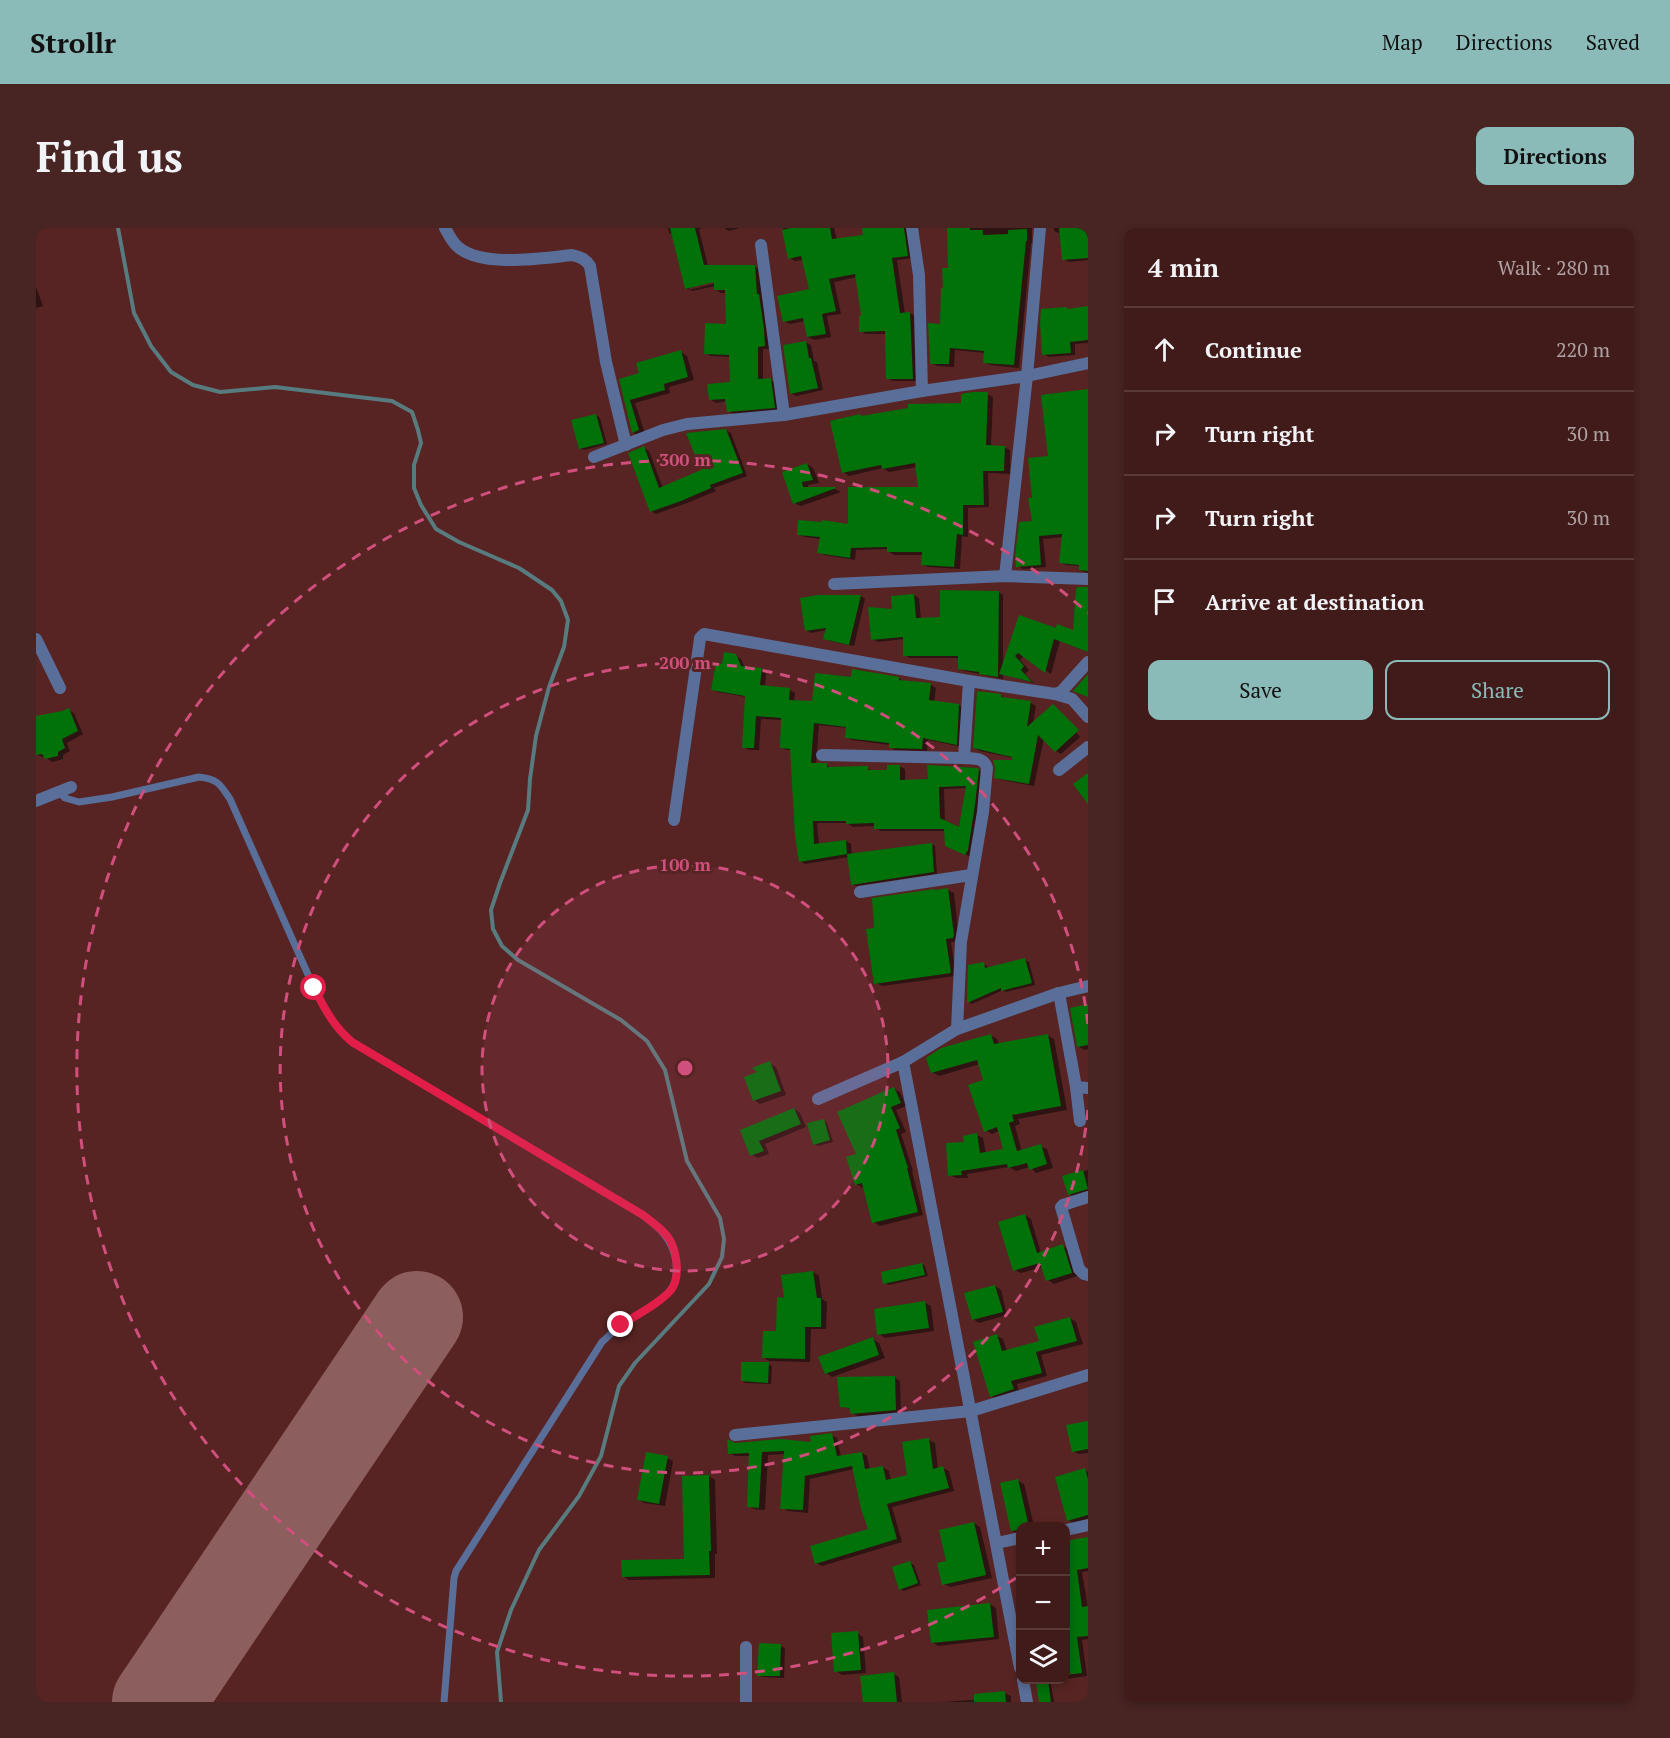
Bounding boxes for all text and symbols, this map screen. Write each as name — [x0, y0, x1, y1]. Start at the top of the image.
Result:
text: Strollr — [30, 24, 116, 61]
text: Map — [1382, 28, 1423, 56]
text: Directions — [1456, 28, 1553, 56]
text: Saved — [1586, 28, 1640, 56]
button: Directions — [1476, 127, 1634, 185]
text: Find us — [36, 128, 183, 184]
text: 4 min — [1148, 250, 1219, 284]
text: Walk · 280 m — [1498, 254, 1610, 281]
icon: ahead — [1148, 333, 1181, 366]
text: Continue — [1205, 335, 1302, 364]
text: 220 m — [1556, 336, 1610, 363]
icon: right — [1148, 417, 1181, 450]
text: Turn right — [1205, 419, 1314, 448]
text: 30 m — [1567, 420, 1610, 447]
text: 300 m — [659, 447, 711, 471]
icon: right — [1148, 501, 1181, 534]
text: Turn right — [1205, 503, 1314, 532]
text: 30 m — [1567, 504, 1610, 531]
icon: arrive — [1148, 585, 1181, 618]
text: Arrive at destination — [1205, 587, 1424, 616]
text: 200 m — [659, 650, 711, 674]
button: Save — [1148, 660, 1373, 720]
button: Share — [1385, 660, 1610, 720]
text: 100 m — [659, 852, 711, 876]
route start — [300, 974, 326, 1000]
centre of rings — [675, 1058, 695, 1078]
route end — [607, 1311, 633, 1337]
map controls — [1016, 1522, 1070, 1684]
button: + — [1016, 1522, 1070, 1576]
button: − — [1016, 1576, 1070, 1630]
button: layers — [1016, 1630, 1070, 1684]

